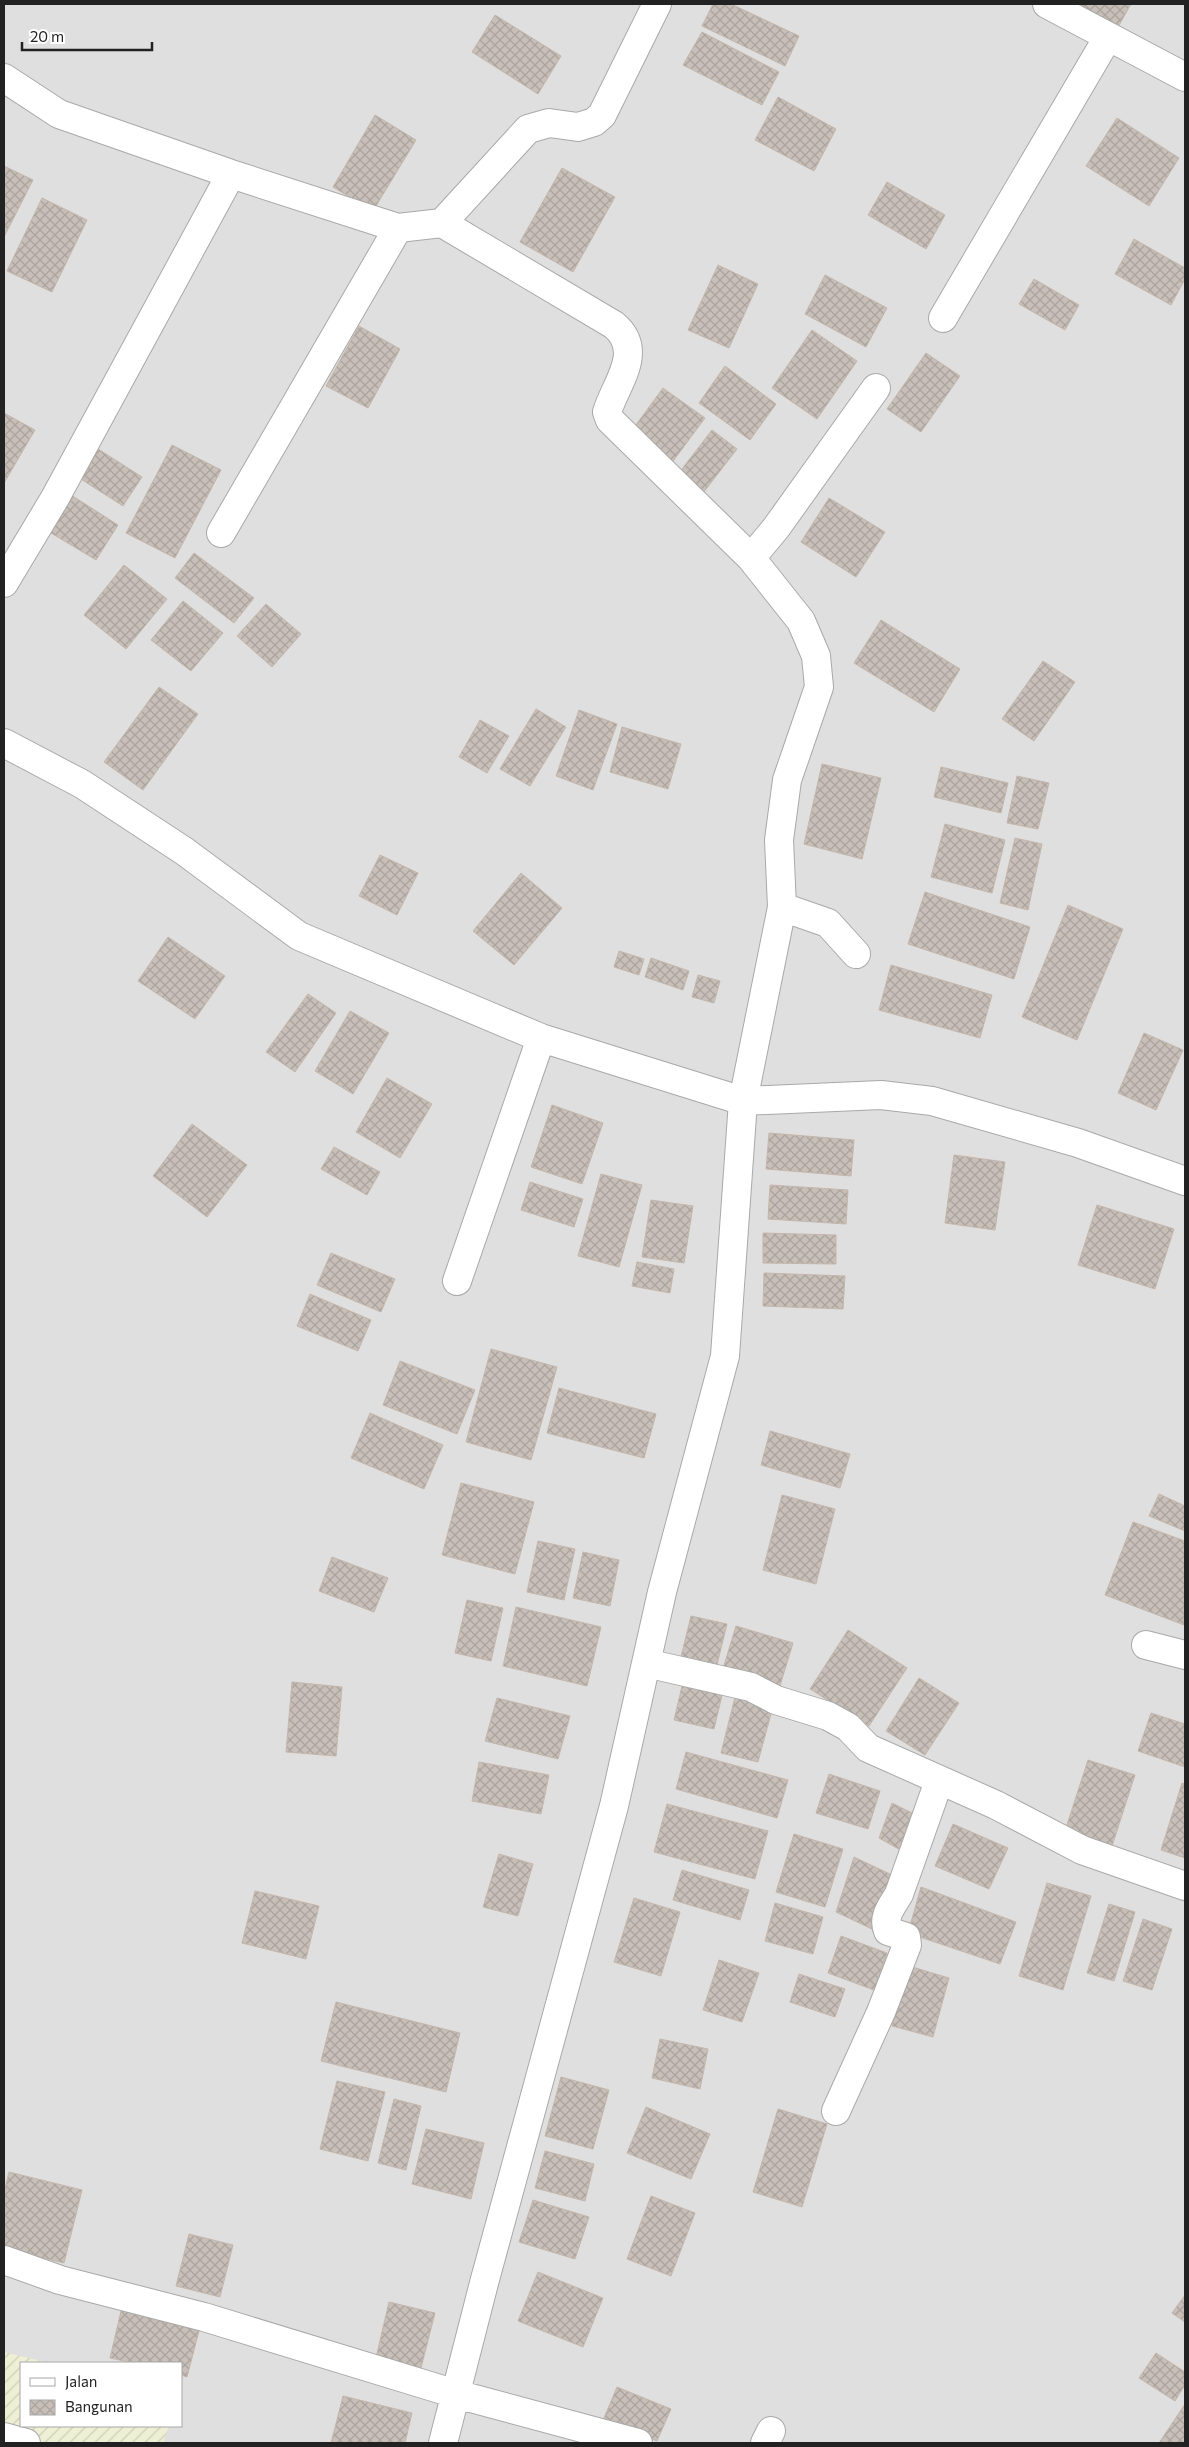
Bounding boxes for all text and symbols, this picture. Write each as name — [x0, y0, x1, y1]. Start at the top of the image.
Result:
scale bar — [22, 20, 152, 52]
text: 20 m — [30, 27, 64, 45]
legend — [20, 2362, 182, 2427]
text: Jalan — [65, 2372, 97, 2390]
text: Bangunan — [65, 2397, 133, 2415]

